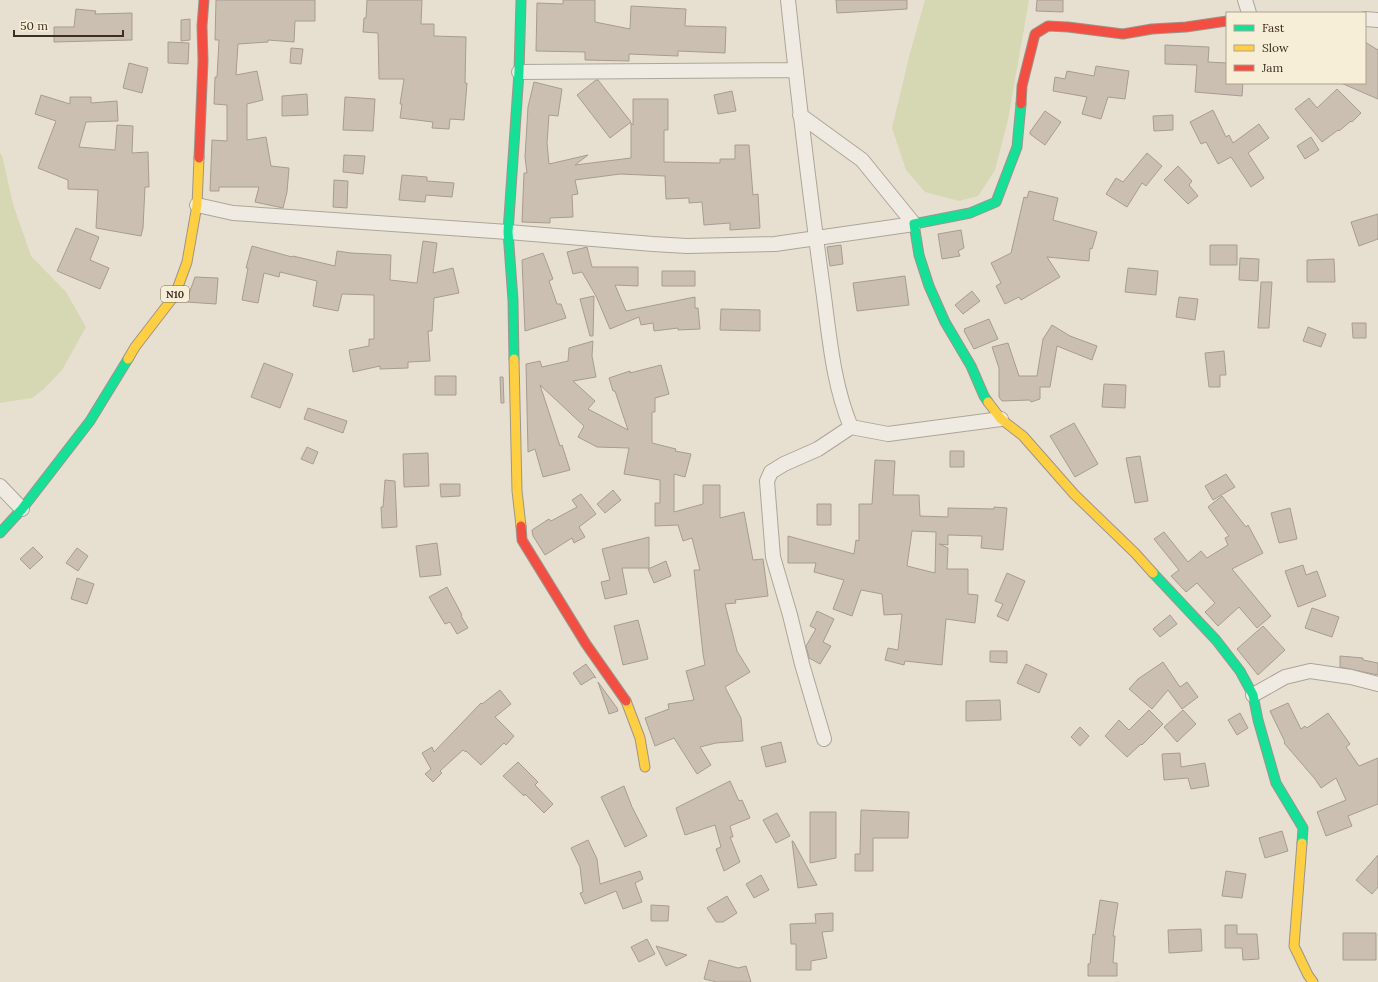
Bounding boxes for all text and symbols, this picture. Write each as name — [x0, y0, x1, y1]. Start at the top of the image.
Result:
scale bar — [14, 12, 123, 38]
legend — [1226, 12, 1366, 84]
text: 50 m — [20, 18, 48, 33]
text: Fast — [1262, 20, 1285, 35]
text: Slow — [1262, 40, 1289, 55]
text: Jam — [1261, 60, 1283, 75]
road number: N10 — [161, 286, 189, 302]

